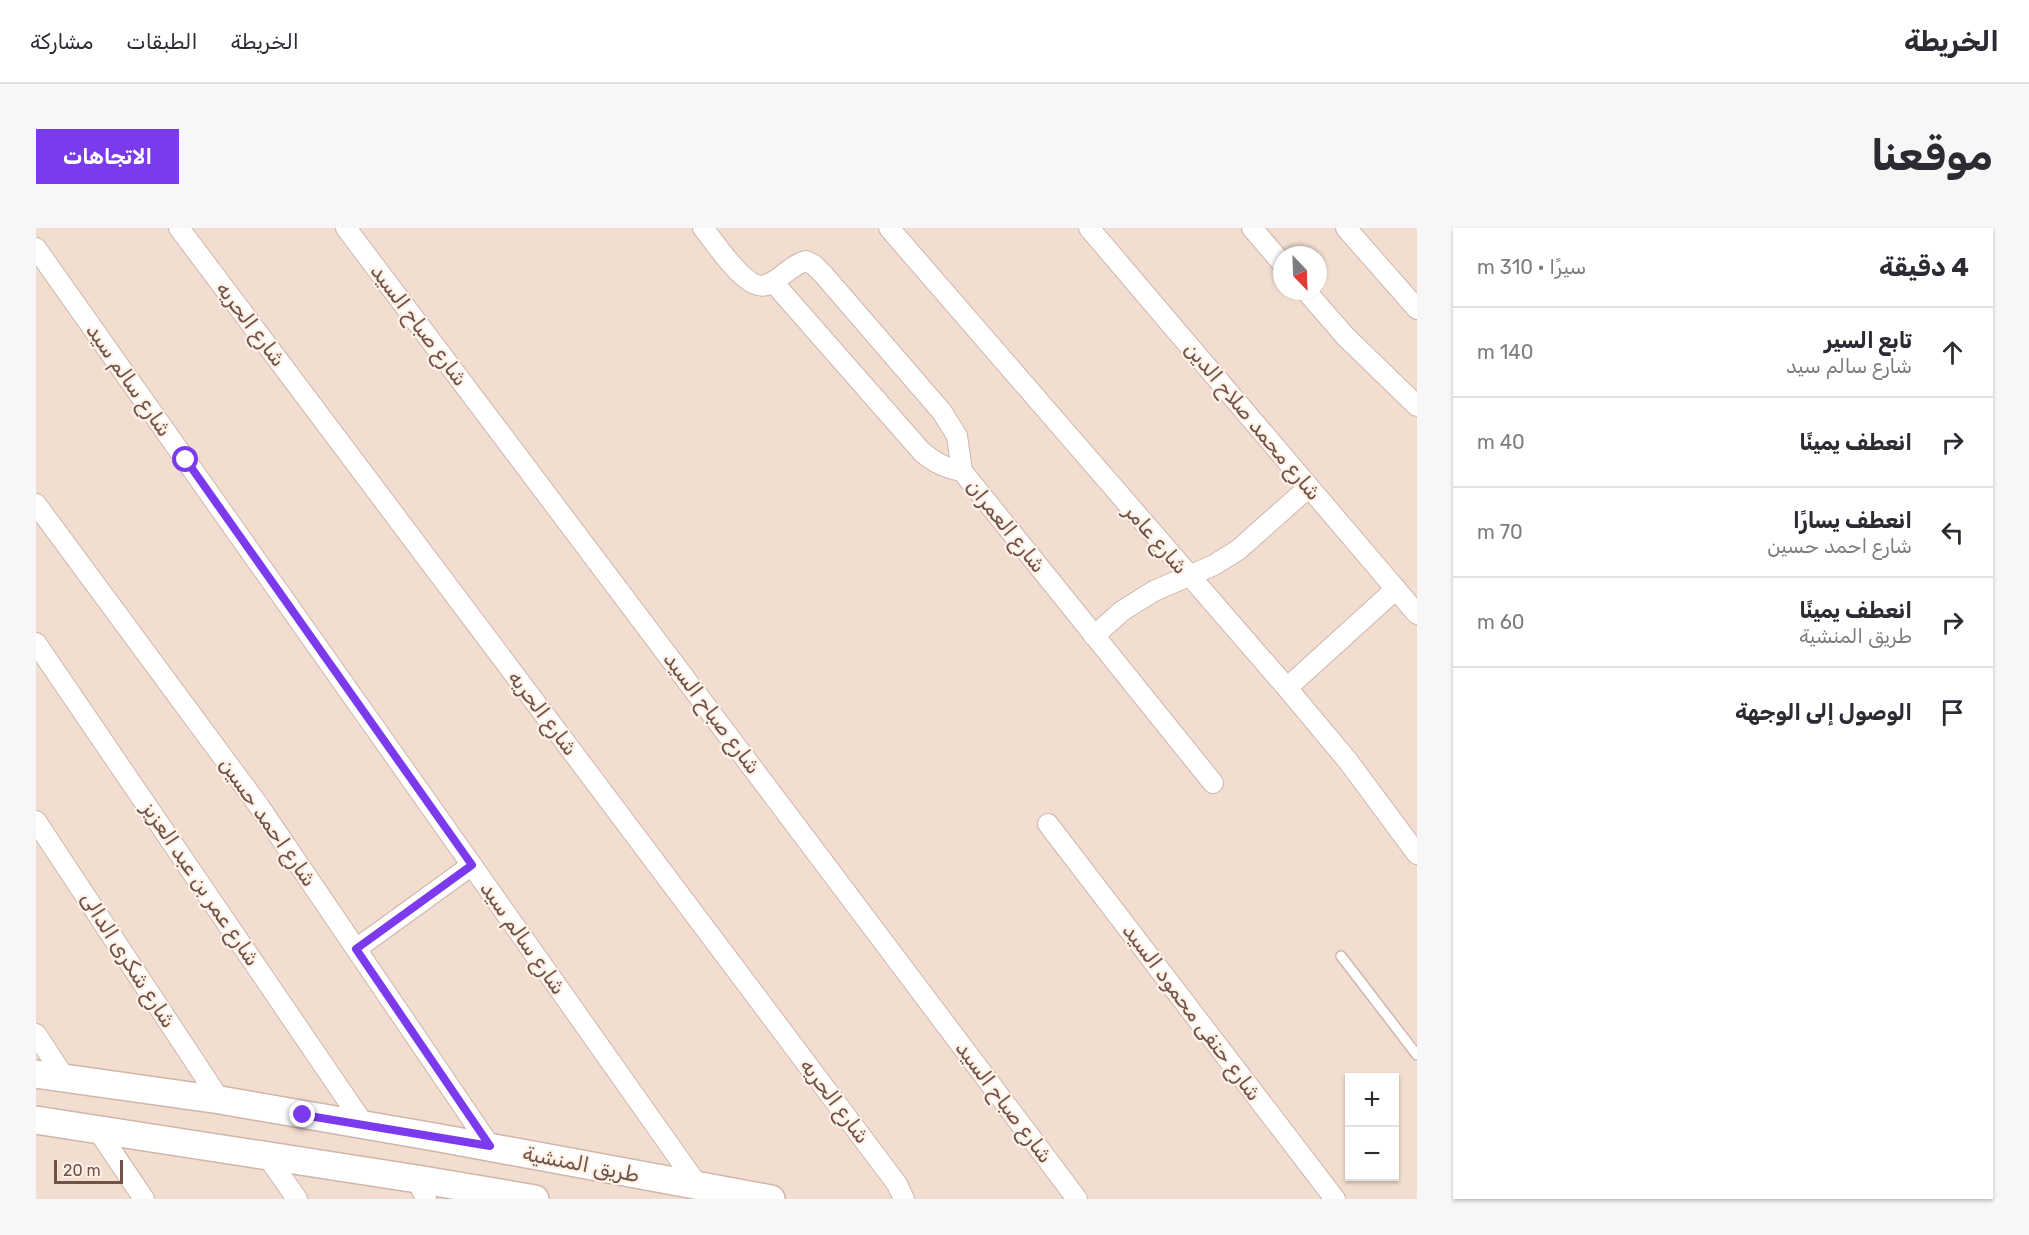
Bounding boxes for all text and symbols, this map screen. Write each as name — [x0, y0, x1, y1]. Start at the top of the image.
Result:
text: الخريطة — [1904, 25, 1999, 58]
text: مشاركة — [30, 29, 93, 54]
text: الطبقات — [126, 29, 198, 54]
text: الخريطة — [231, 29, 299, 54]
button: الاتجاهات — [36, 129, 179, 184]
text: موقعنا — [1871, 131, 1993, 181]
north arrow — [1273, 246, 1327, 300]
text: 4 دقيقة — [1879, 252, 1969, 283]
text: سيرًا · 310 m — [1477, 255, 1586, 279]
street label: شارع صباح السيد — [364, 259, 473, 392]
street label: شارع الحريه — [210, 276, 291, 372]
street label: شارع سالم سيد — [80, 318, 178, 442]
text: تابع السير — [1824, 327, 1912, 354]
street label: شارع محمد صلاح الدين — [1178, 336, 1327, 506]
icon: ahead — [1936, 336, 1969, 369]
text: 140 m — [1477, 340, 1533, 364]
text: شارع سالم سيد — [1786, 354, 1912, 378]
icon: right — [1936, 426, 1969, 459]
text: انعطف يمينًا — [1799, 429, 1912, 456]
text: 40 m — [1477, 430, 1525, 454]
route start — [172, 446, 198, 472]
street label: شارع العمران — [960, 474, 1052, 579]
street label: شارع عامر — [1116, 497, 1194, 580]
text: انعطف يسارًا — [1793, 507, 1912, 534]
icon: left — [1936, 516, 1969, 549]
text: 70 m — [1477, 520, 1523, 544]
text: شارع احمد حسين — [1767, 534, 1912, 558]
text: انعطف يمينًا — [1799, 597, 1912, 624]
icon: right — [1936, 606, 1969, 639]
text: 60 m — [1477, 610, 1524, 634]
text: طريق المنشية — [1799, 624, 1912, 648]
street label: شارع صباح السيد — [657, 647, 766, 780]
street label: شارع الحريه — [502, 665, 583, 761]
icon: arrive — [1936, 696, 1969, 729]
text: الوصول إلى الوجهة — [1735, 699, 1912, 726]
street label: شارع احمد حسين — [213, 752, 322, 892]
street label: شارع عمر بن عبد العزيز — [134, 795, 266, 972]
street label: شارع سالم سيد — [474, 876, 572, 1000]
street label: شارع شكرى الدالى — [74, 887, 182, 1033]
street label: شارع حنفى محمود السيد — [1116, 918, 1267, 1106]
street label: شارع صباح السيد — [949, 1036, 1058, 1169]
street label: شارع الحريه — [794, 1053, 875, 1149]
map controls — [1345, 1073, 1399, 1181]
button: + — [1345, 1073, 1399, 1127]
route end — [289, 1101, 315, 1127]
button: − — [1345, 1127, 1399, 1181]
street label: طريق المنشية — [520, 1140, 642, 1187]
scale bar — [54, 1157, 123, 1184]
text: 20 m — [63, 1161, 101, 1180]

